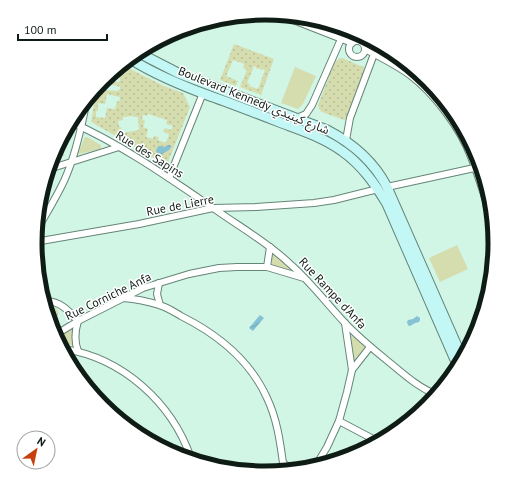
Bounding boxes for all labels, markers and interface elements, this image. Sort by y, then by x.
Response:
scale bar [18,16,107,42]
text: 100 m [24,22,57,37]
street label: Boulevard Kennedy شارع كينيدي [175,63,332,140]
street label: Rue des Sapins [113,127,187,181]
street label: Rue de Lierre [145,191,215,219]
street label: Rue Rampe d'Anfa [296,254,370,332]
street label: Rue Corniche Anfa [63,269,153,323]
north arrow [16,430,56,470]
text: N [35,434,48,449]

